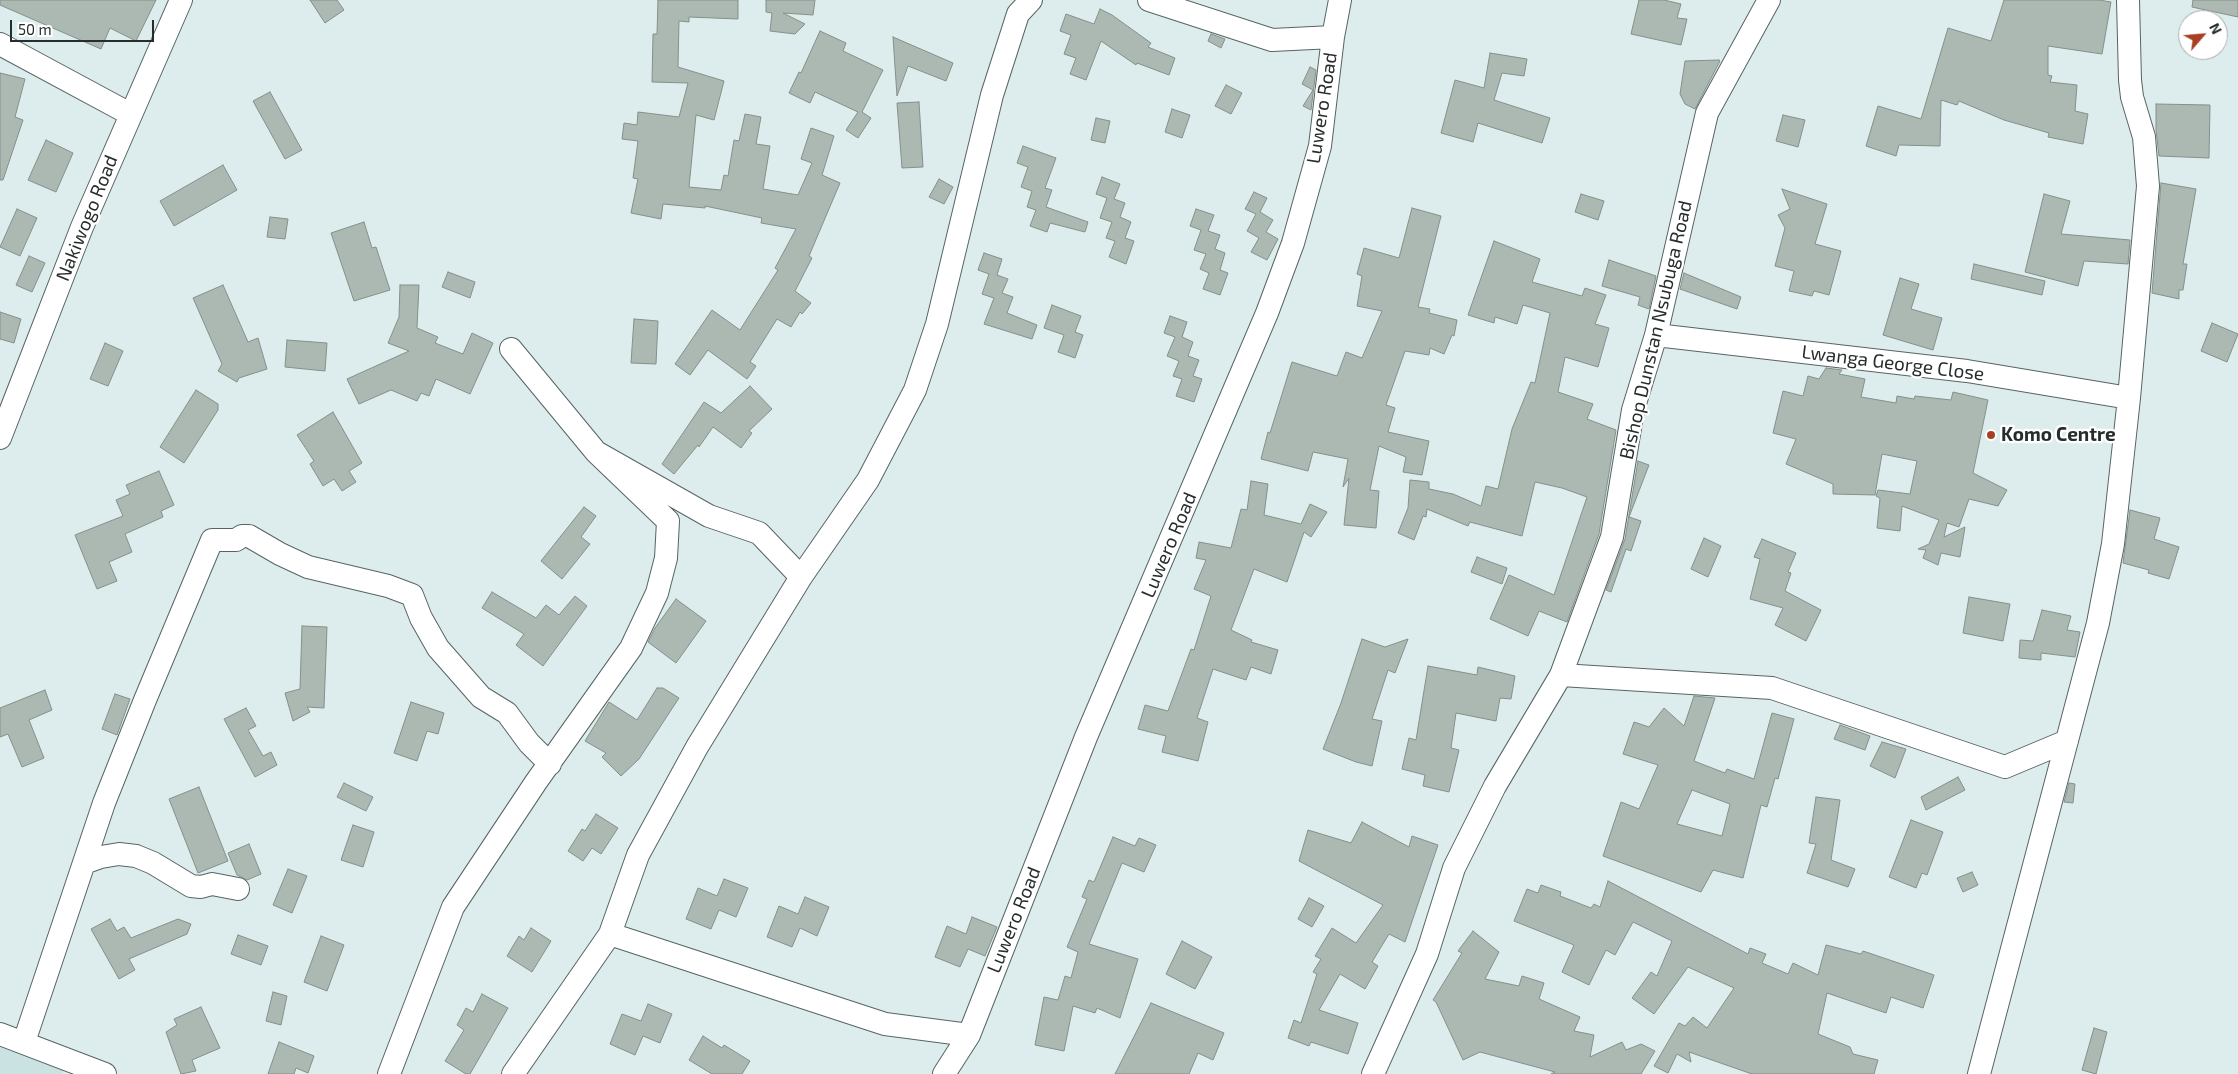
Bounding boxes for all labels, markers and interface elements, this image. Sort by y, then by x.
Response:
scale bar [12,10,156,42]
north arrow [2178,10,2228,60]
text: 50 m [18,20,52,38]
text: N [2206,20,2226,37]
street label: Luwero Road [1302,51,1342,165]
street label: Nakiwogo Road [51,152,123,284]
street label: Bishop Dunstan Nsubuga Road [1615,198,1697,462]
street label: Lwanga George Close [1800,340,1986,386]
place label: Komo Centre [2001,424,2116,446]
marker: Komo Centre [1985,429,1997,441]
street label: Luwero Road [1137,489,1201,601]
street label: Luwero Road [982,864,1046,976]

